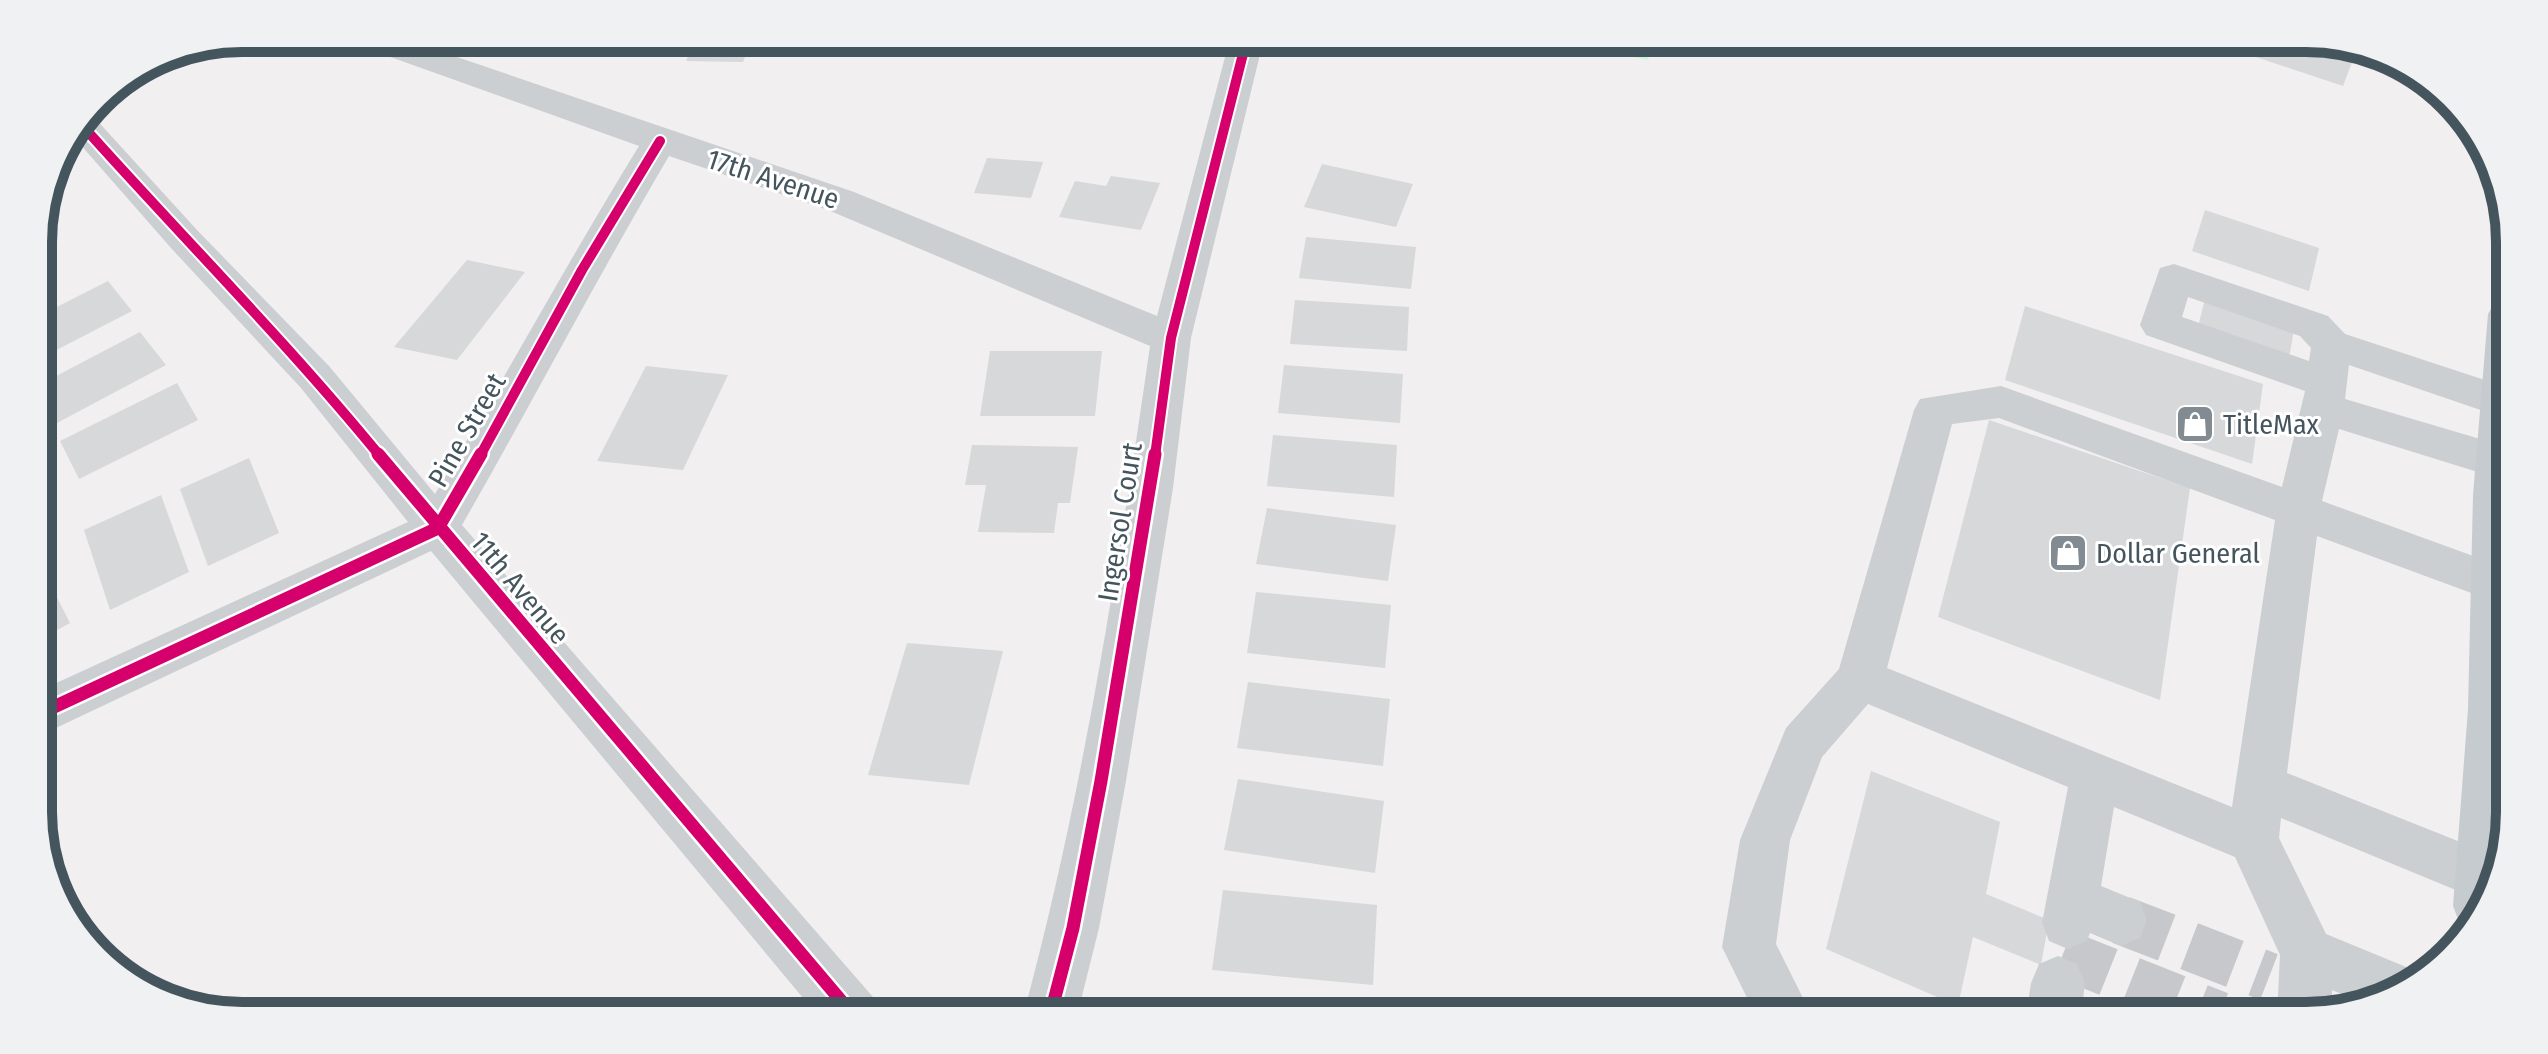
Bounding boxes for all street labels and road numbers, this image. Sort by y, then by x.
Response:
street label: 17th Avenue [703,142,843,216]
street label: Pine Street [421,367,513,493]
street label: Ingersol Court [1091,439,1149,604]
street label: 11th Avenue [464,525,576,651]

